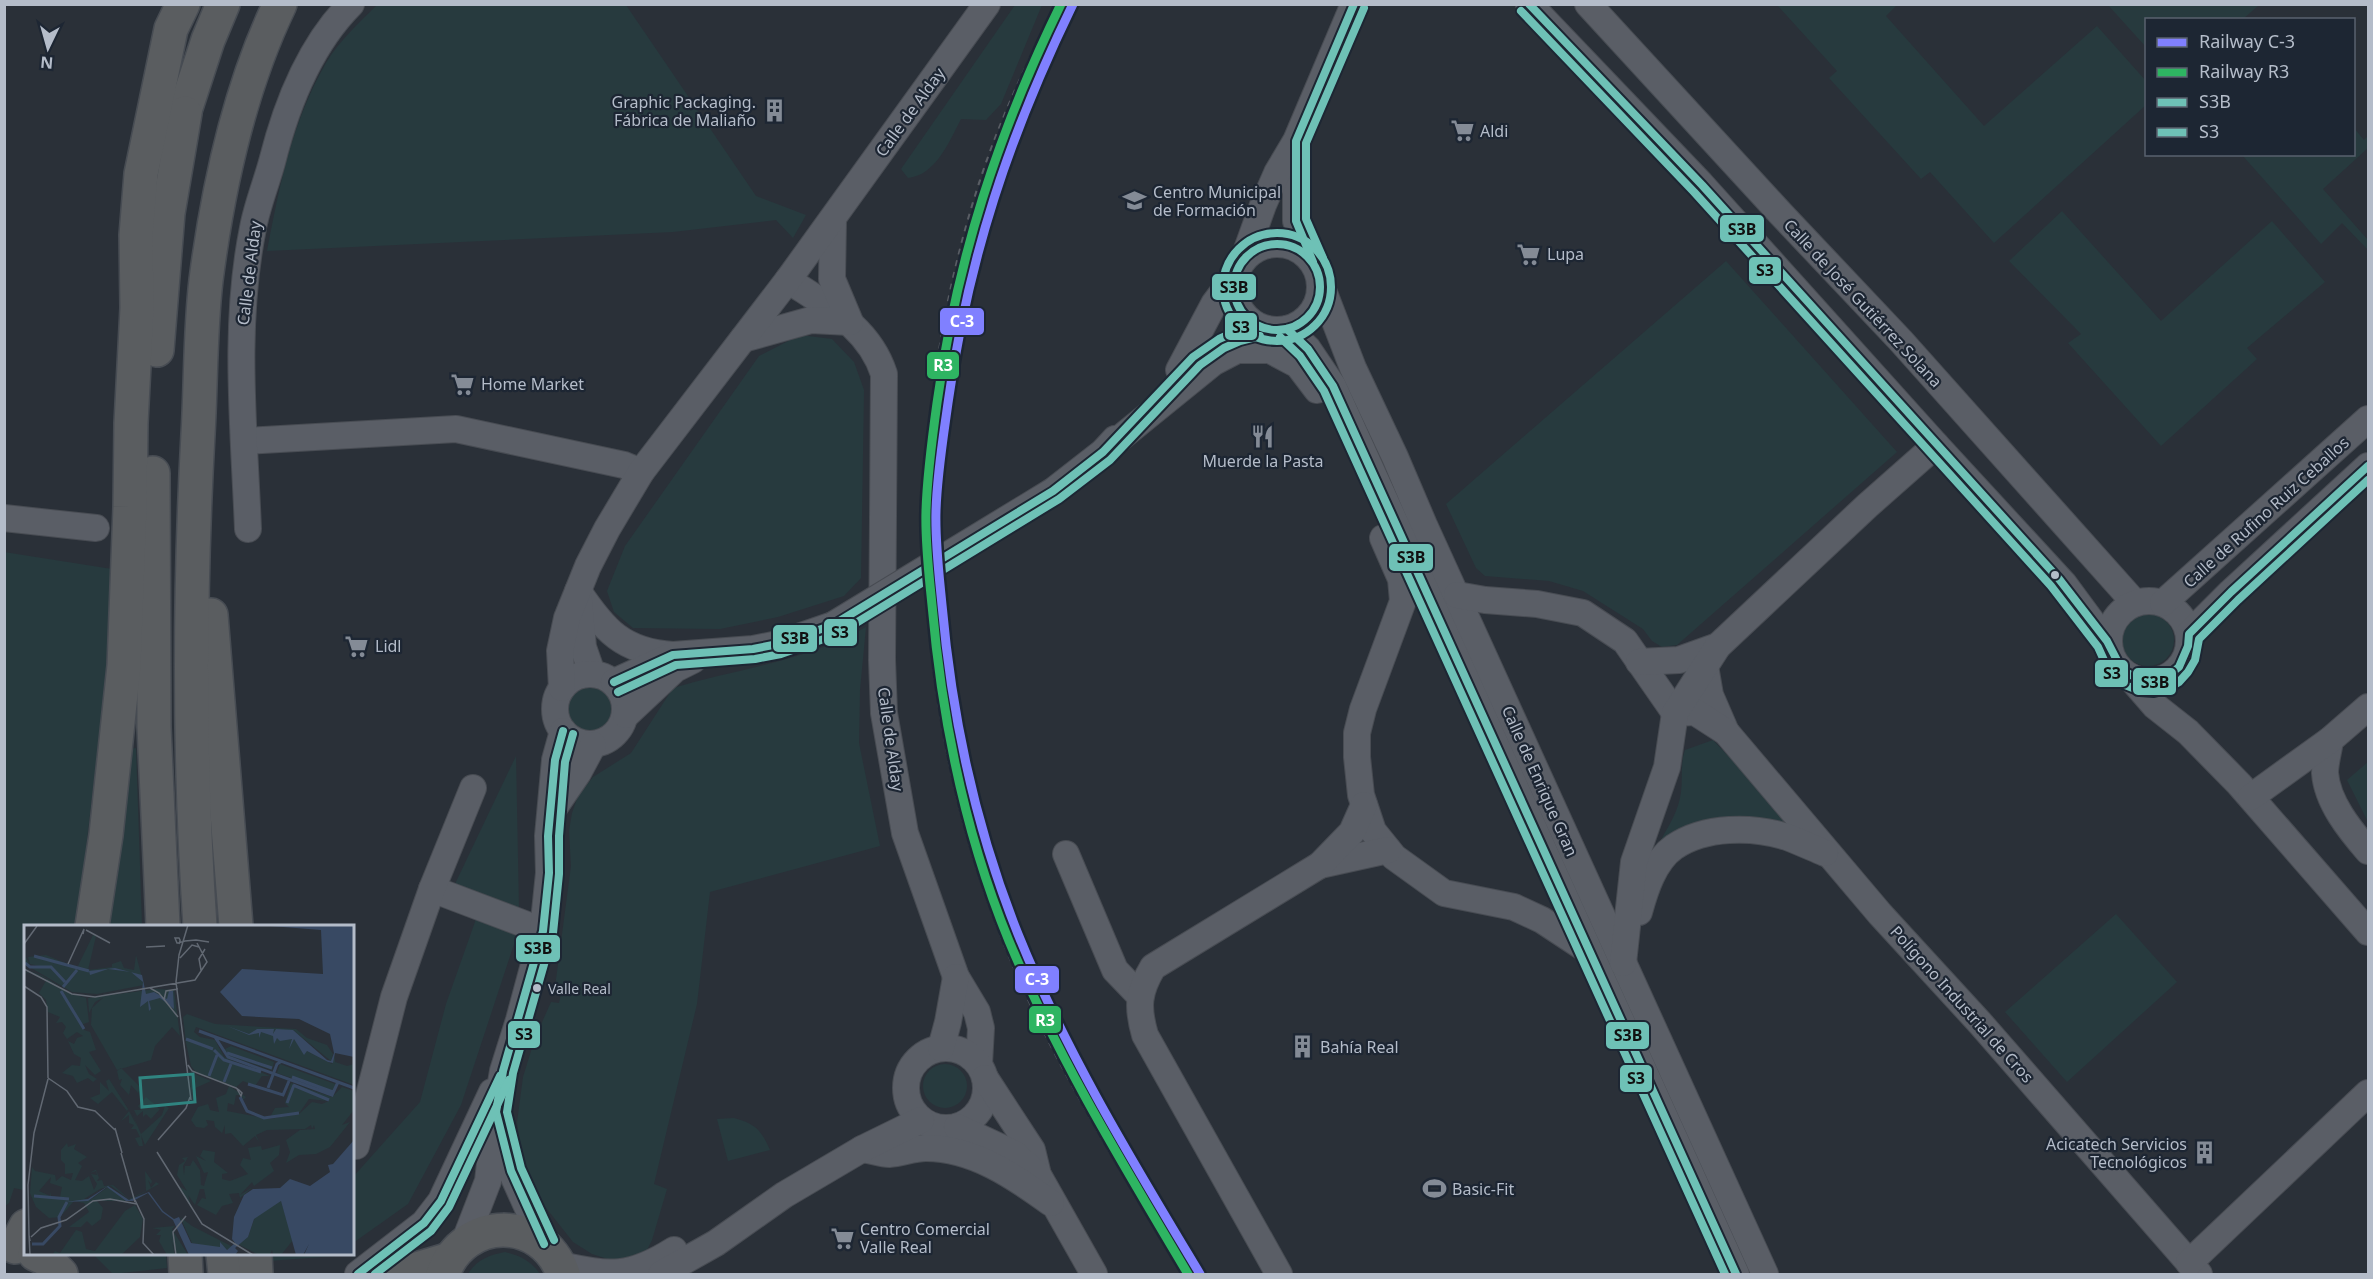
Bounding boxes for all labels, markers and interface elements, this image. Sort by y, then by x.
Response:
north arrow [18,18,78,78]
legend [2145,18,2355,156]
text: Railway C-3 [2199,29,2295,53]
text: N [39,51,54,74]
text: Railway R3 [2199,59,2289,83]
street label: Calle de Alday [870,62,950,161]
text: S3B [2199,89,2231,113]
place label: Graphic Packaging. Fábrica de Maliaño [612,91,756,131]
building icon: Graphic Packaging. Fábrica de Maliaño [761,98,787,124]
supermarket icon: Aldi [1449,118,1475,144]
text: S3 [2199,119,2219,143]
place label: Aldi [1480,120,1508,142]
place label: Centro Municipal de Formación [1153,181,1281,221]
school or university icon: Centro Municipal de Formación [1122,188,1148,214]
line badge: S3B [1719,214,1765,243]
street label: Calle de José Gutiérrez Solana [1779,214,1947,392]
text: S3B [1728,218,1756,240]
street label: Calle de Alday [232,219,266,326]
supermarket icon: Lupa [1516,241,1542,267]
place label: Lupa [1547,243,1584,265]
line badge: S3 [1748,256,1782,285]
text: S3 [1756,259,1774,281]
line badge: S3B [1211,273,1257,301]
text: S3B [1220,276,1248,298]
line badge: C-3 [939,307,985,336]
text: C-3 [950,310,974,332]
line badge: S3 [1224,312,1258,341]
text: S3 [1232,316,1250,338]
line badge: R3 [926,351,960,380]
text: R3 [933,354,953,376]
supermarket icon: Home Market [450,371,476,397]
place label: Home Market [481,373,584,395]
restaurant icon: Muerde la Pasta [1250,423,1276,449]
street label: Calle de Rufino Ruiz Ceballos [2178,432,2354,592]
place label: Muerde la Pasta [1202,450,1324,472]
line badge: S3B [1388,543,1434,572]
text: S3B [1397,546,1425,568]
unlabelled marker [2049,569,2061,581]
line badge: S3 [823,618,858,647]
text: S3 [831,621,849,643]
line badge: S3B [772,624,818,653]
text: S3B [781,627,809,649]
supermarket icon: Lidl [344,633,370,659]
place label: Lidl [375,635,401,657]
line badge: S3 [2094,659,2129,688]
text: S3 [2103,662,2121,684]
line badge: S3B [2132,667,2177,696]
text: S3B [2141,671,2169,693]
street label: Calle de Alday [873,686,909,793]
street label: Calle de Enrique Gran [1497,702,1583,860]
street label: Polígono Industrial de Cros [1886,921,2038,1087]
inset map [24,925,354,1255]
line badge: S3B [515,934,561,963]
text: S3B [524,937,552,959]
line badge: C-3 [1014,965,1060,994]
text: C-3 [1025,968,1049,990]
place label: Valle Real [548,979,611,998]
marker: Valle Real [531,982,543,994]
line badge: R3 [1028,1005,1062,1034]
text: R3 [1035,1009,1055,1031]
line badge: S3 [507,1020,541,1049]
line badge: S3B [1605,1021,1650,1050]
text: S3 [515,1023,533,1045]
text: S3B [1614,1024,1642,1046]
building icon: Bahía Real [1289,1034,1315,1060]
place label: Bahía Real [1320,1036,1399,1058]
line badge: S3 [1619,1064,1653,1093]
text: S3 [1627,1067,1645,1089]
place label: Acicatech Servicios Tecnológicos [2046,1133,2187,1173]
building icon: Acicatech Servicios Tecnológicos [2192,1140,2218,1166]
sports icon: Basic-Fit [1421,1176,1447,1202]
place label: Basic-Fit [1452,1178,1514,1200]
place label: Centro Comercial Valle Real [860,1218,990,1258]
supermarket icon: Centro Comercial Valle Real [829,1225,855,1251]

